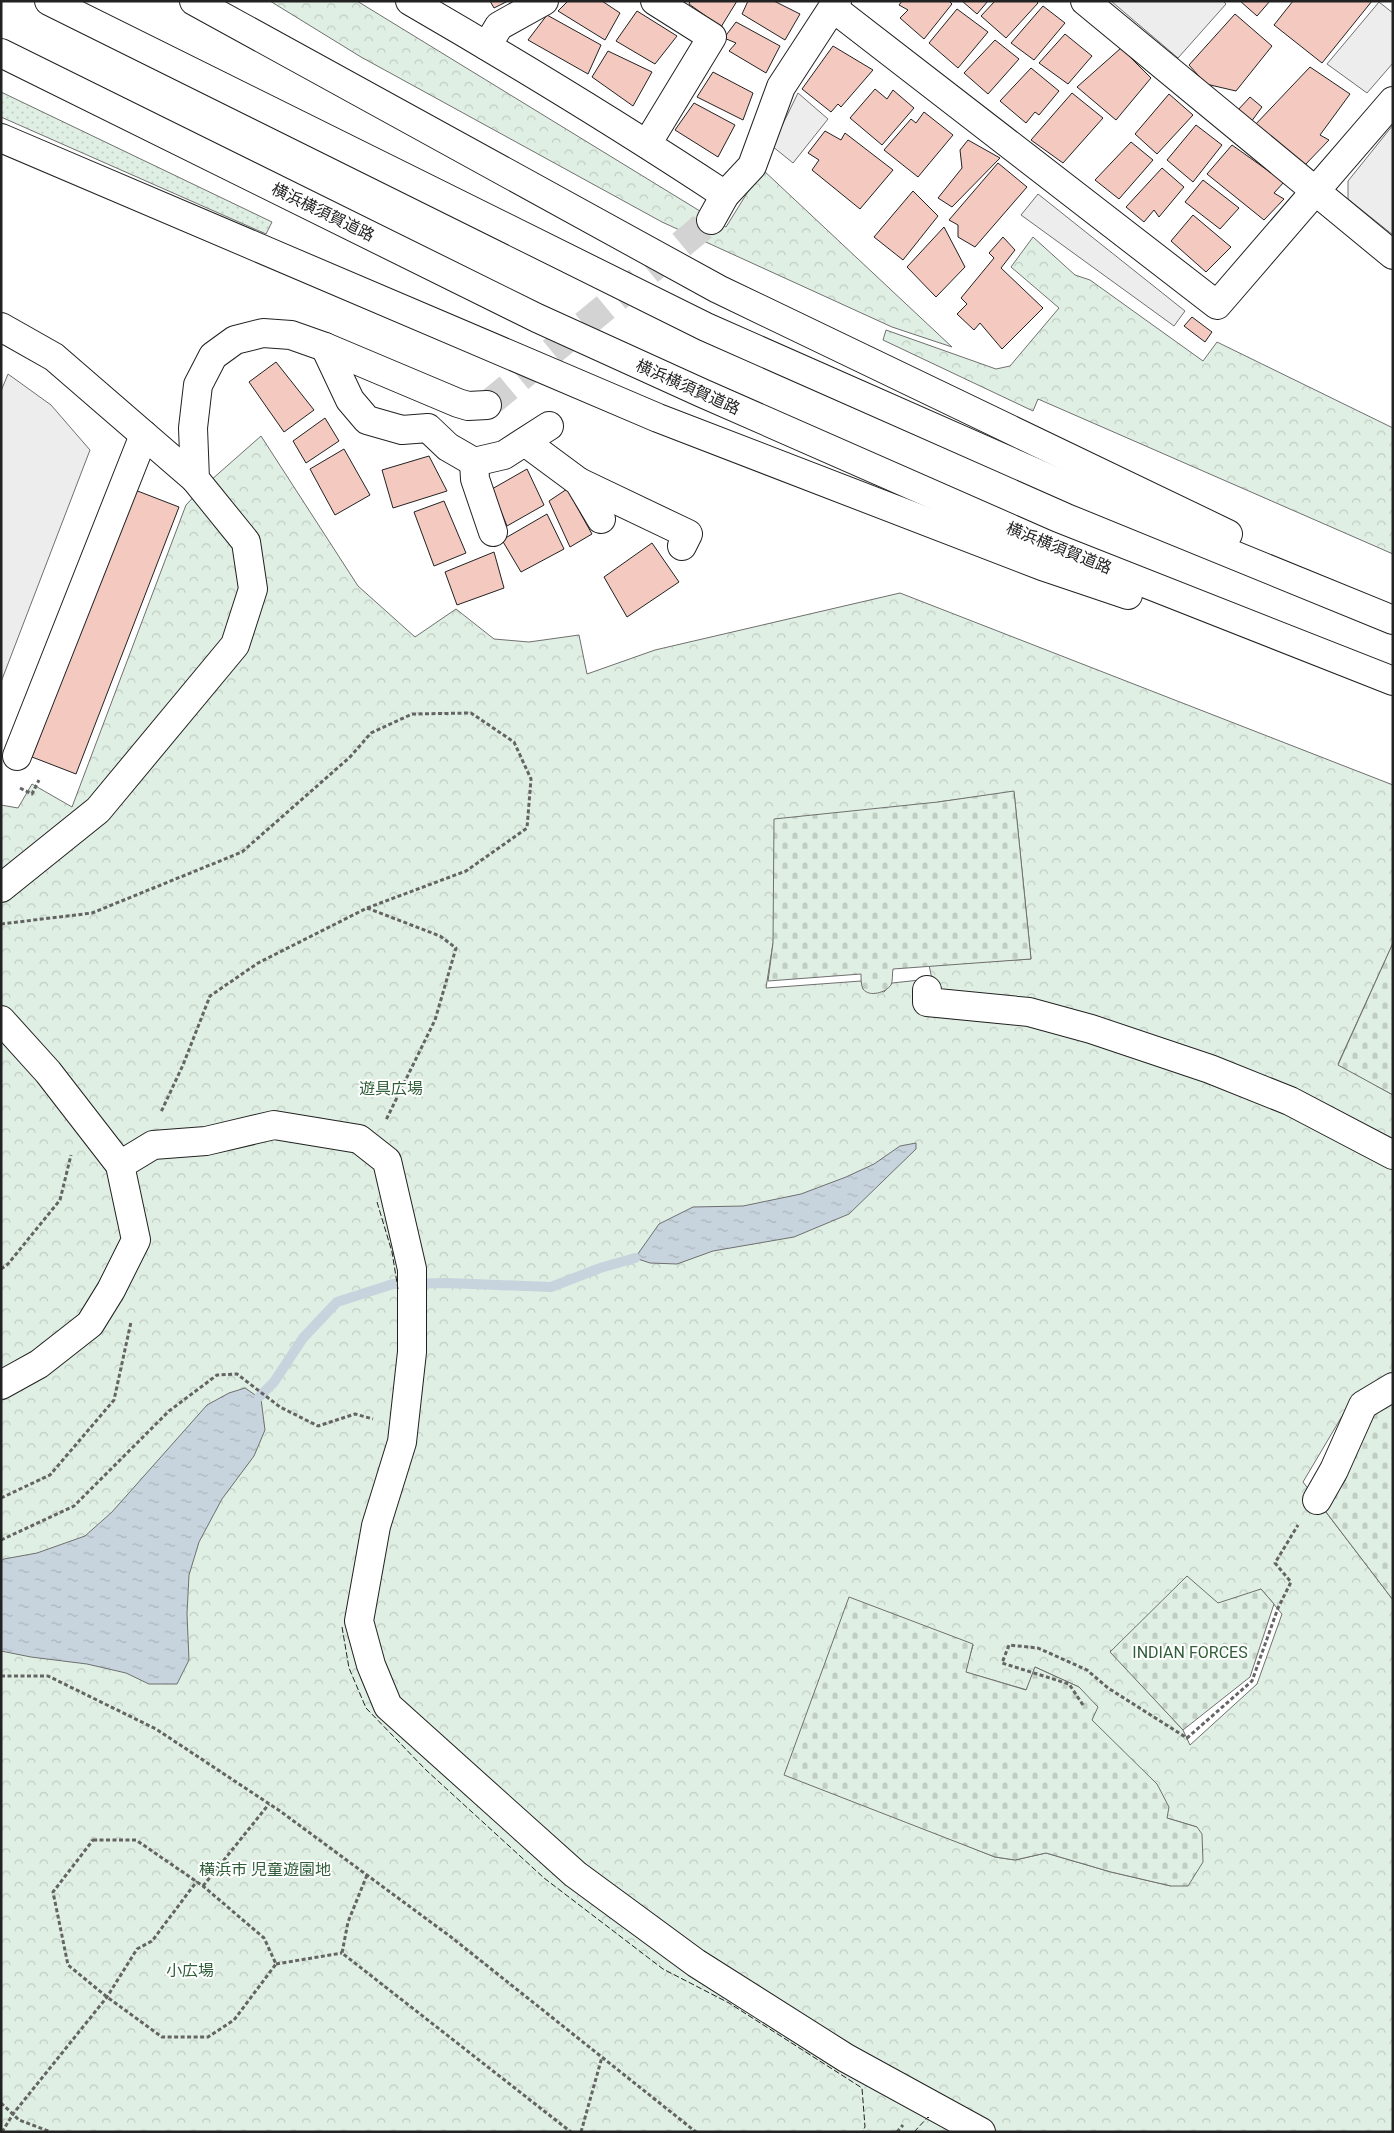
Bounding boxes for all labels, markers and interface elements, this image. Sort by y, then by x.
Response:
street label: 横浜横須賀道路 [268,179,378,245]
street label: 横浜横須賀道路 [633,356,743,418]
street label: 横浜横須賀道路 [1004,518,1114,578]
park label: 遊具広場 [359,1079,423,1098]
park label: INDIAN FORCES [1132,1643,1248,1662]
park label: 横浜市 児童遊園地 [199,1860,331,1879]
park label: 小広場 [166,1961,214,1980]

